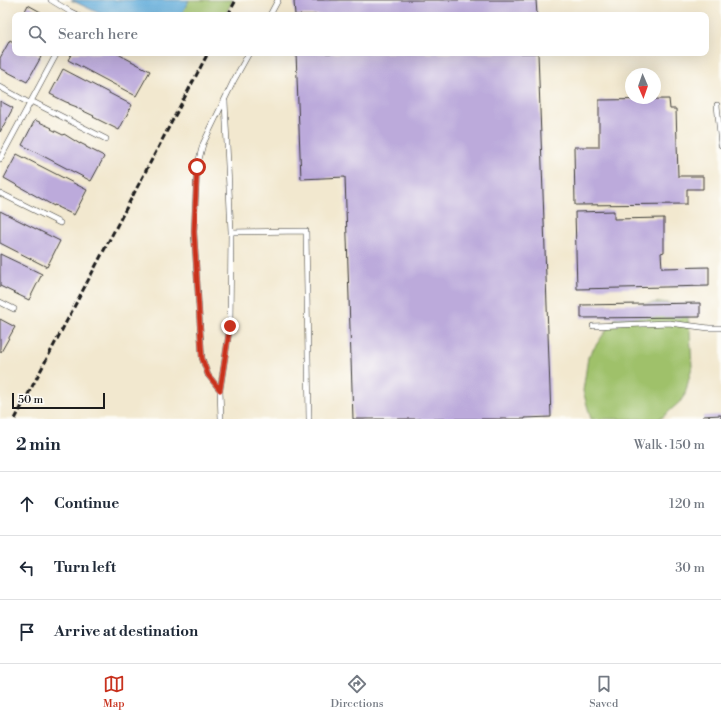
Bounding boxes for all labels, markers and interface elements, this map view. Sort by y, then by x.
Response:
search box [12,12,709,56]
icon: search [26,23,48,45]
text: Search here [58,25,138,44]
north arrow [625,68,661,104]
route start [188,158,206,176]
route end [221,317,239,335]
scale bar [12,391,105,410]
text: 50 m [18,393,43,407]
text: 2 min [16,434,61,456]
text: Walk · 150 m [634,437,705,453]
icon: ahead [16,493,38,515]
text: Continue [54,494,119,513]
text: 120 m [669,496,705,512]
icon: left [16,557,38,579]
text: Turn left [54,558,116,577]
text: 30 m [675,560,705,576]
icon: arrive [16,621,38,643]
text: Arrive at destination [54,622,198,641]
tab: Map [103,673,125,711]
tab: Directions [331,673,384,711]
tab: Saved [589,673,618,711]

